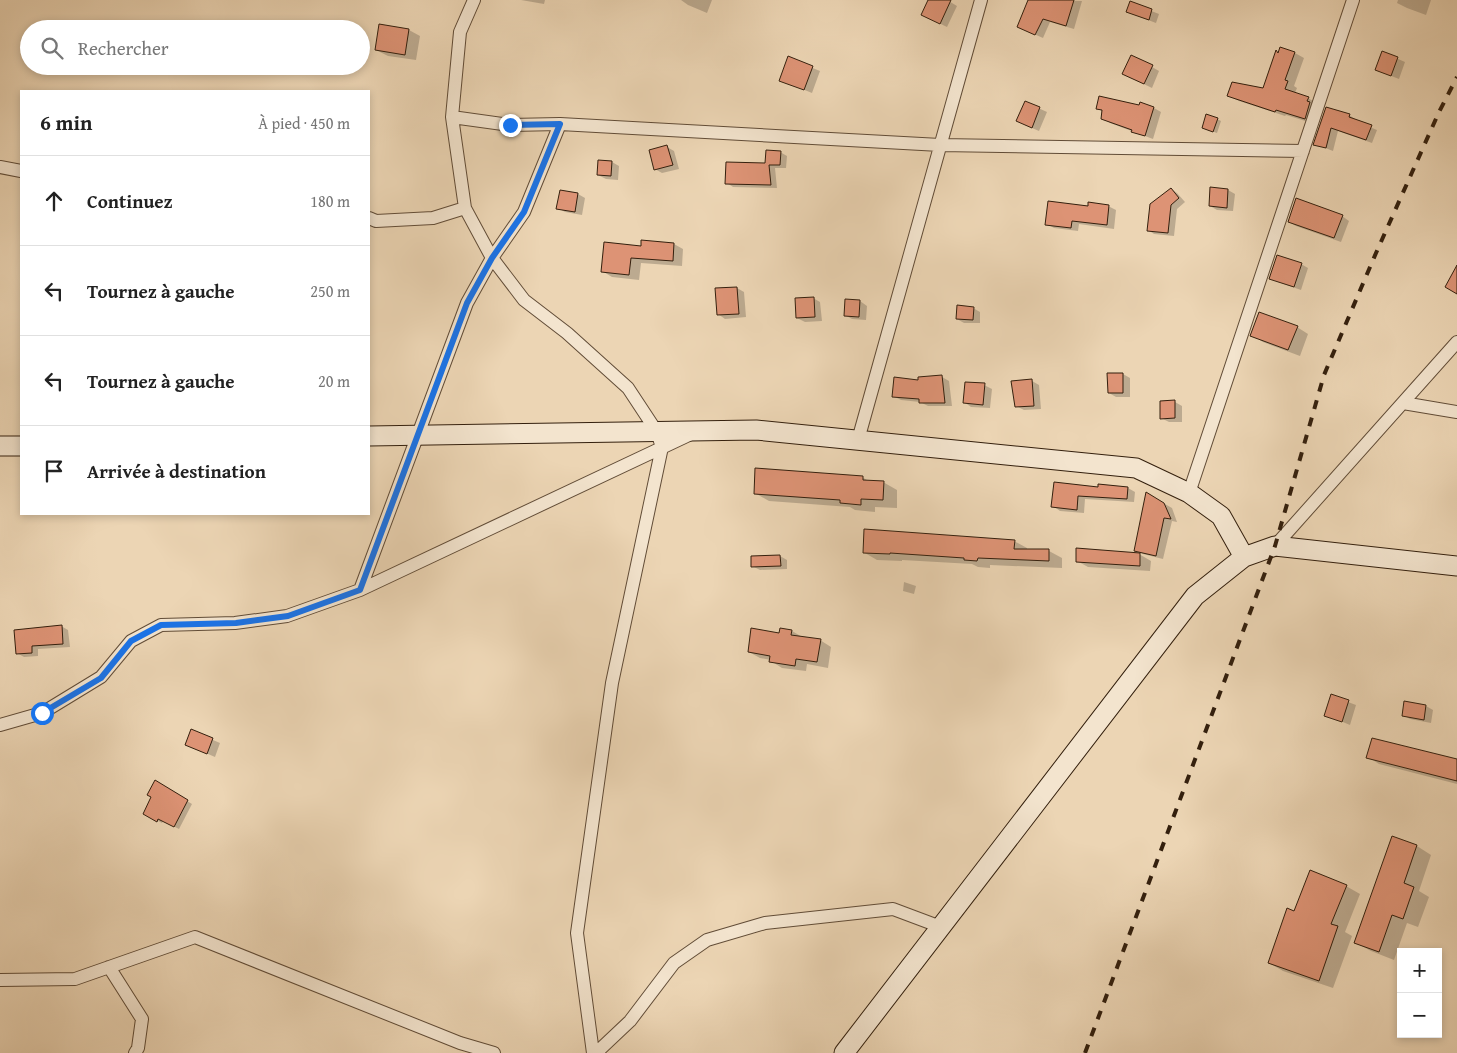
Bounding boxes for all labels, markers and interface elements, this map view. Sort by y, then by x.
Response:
search box [20,20,370,75]
icon: search [38,34,66,62]
text: Rechercher [78,34,169,62]
text: 6 min [40,107,92,138]
text: À pied · 450 m [258,111,350,135]
route end [499,114,522,137]
icon: ahead [40,187,68,215]
text: Continuez [87,187,173,215]
text: 180 m [310,189,350,213]
icon: left [40,277,68,305]
text: Tournez à gauche [87,277,235,305]
text: 250 m [310,279,350,303]
icon: left [40,367,68,395]
text: Tournez à gauche [87,367,235,395]
text: 20 m [318,369,350,393]
icon: arrive [40,457,68,485]
text: Arrivée à destination [87,457,266,485]
route start [31,702,54,725]
map controls [1397,948,1442,1038]
button: + [1397,948,1442,993]
button: − [1397,993,1442,1038]

